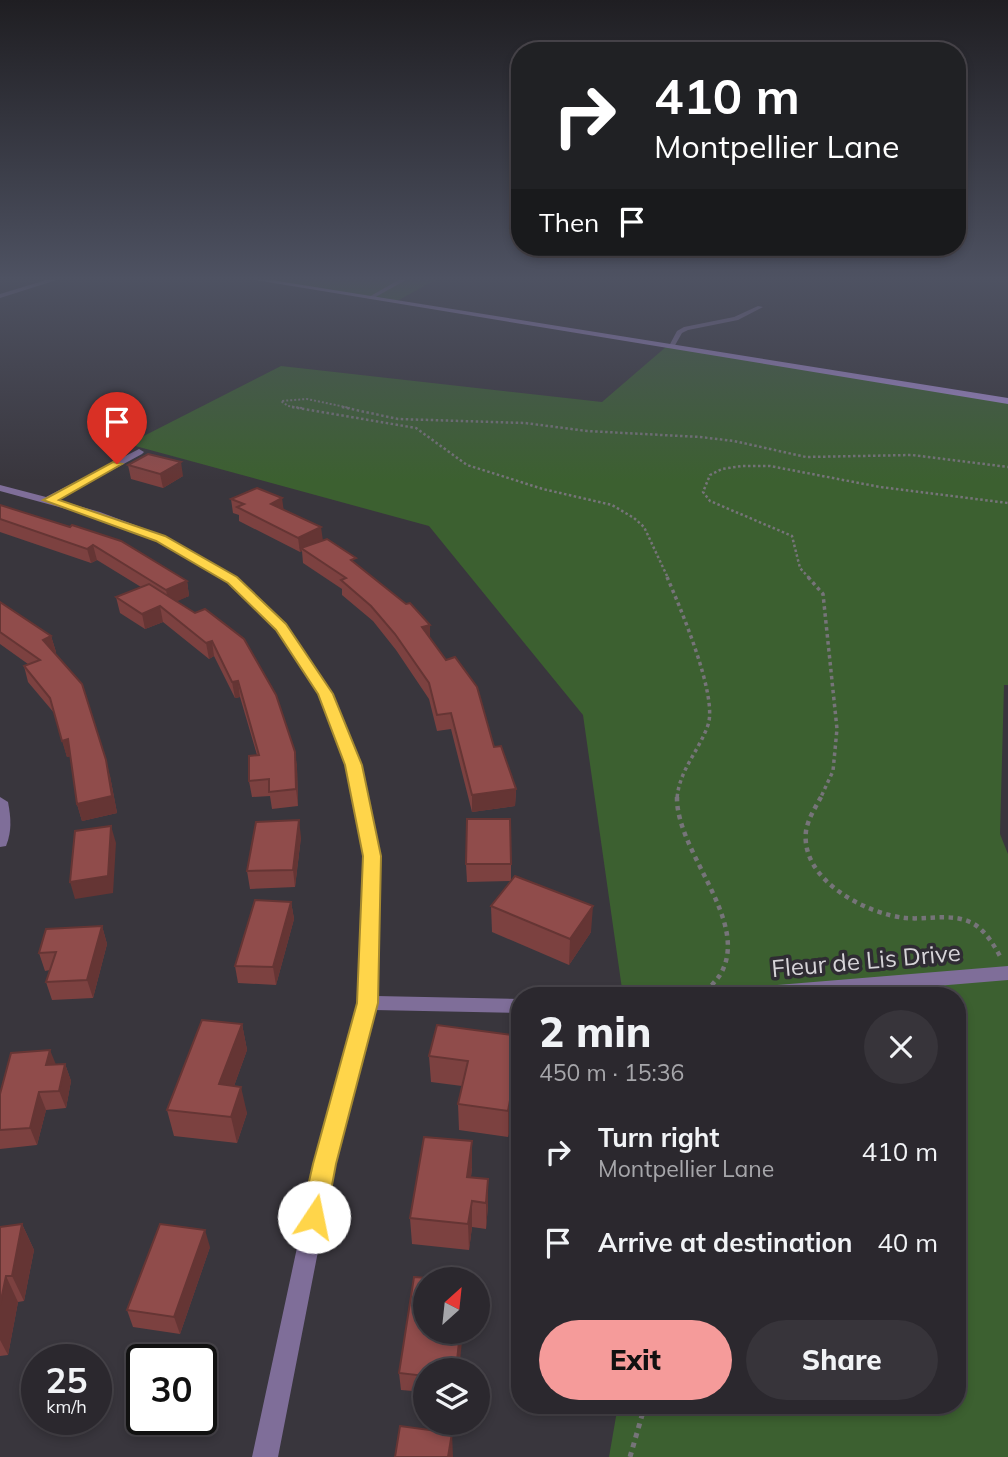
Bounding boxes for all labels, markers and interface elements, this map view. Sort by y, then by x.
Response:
text: 410 m [654,65,800,126]
icon: right [539,70,630,161]
text: Montpellier Lane [654,126,899,166]
icon: arrive [613,203,651,241]
text: Then [539,206,599,239]
pin [87,392,147,464]
icon: arrive [98,403,136,441]
street label: Fleur de Lis Drive [770,937,962,983]
text: 2 min [539,1005,652,1058]
button: close [864,1010,938,1084]
text: 450 m · 15:36 [539,1058,684,1087]
text: Turn right [598,1121,719,1154]
icon: right [539,1133,577,1171]
text: 410 m [862,1135,938,1168]
text: Montpellier Lane [598,1154,774,1183]
position arrow [277,1180,351,1254]
icon: arrive [539,1224,577,1262]
text: Arrive at destination [598,1226,853,1259]
text: 40 m [877,1226,938,1259]
north arrow [413,1267,490,1344]
map controls [413,1267,490,1435]
button: Exit [539,1320,732,1400]
button: Share [746,1320,938,1400]
speed limit sign: 30 [126,1344,217,1435]
text: 25 [45,1358,88,1402]
button: layers [413,1358,490,1435]
text: km/h [46,1395,87,1418]

